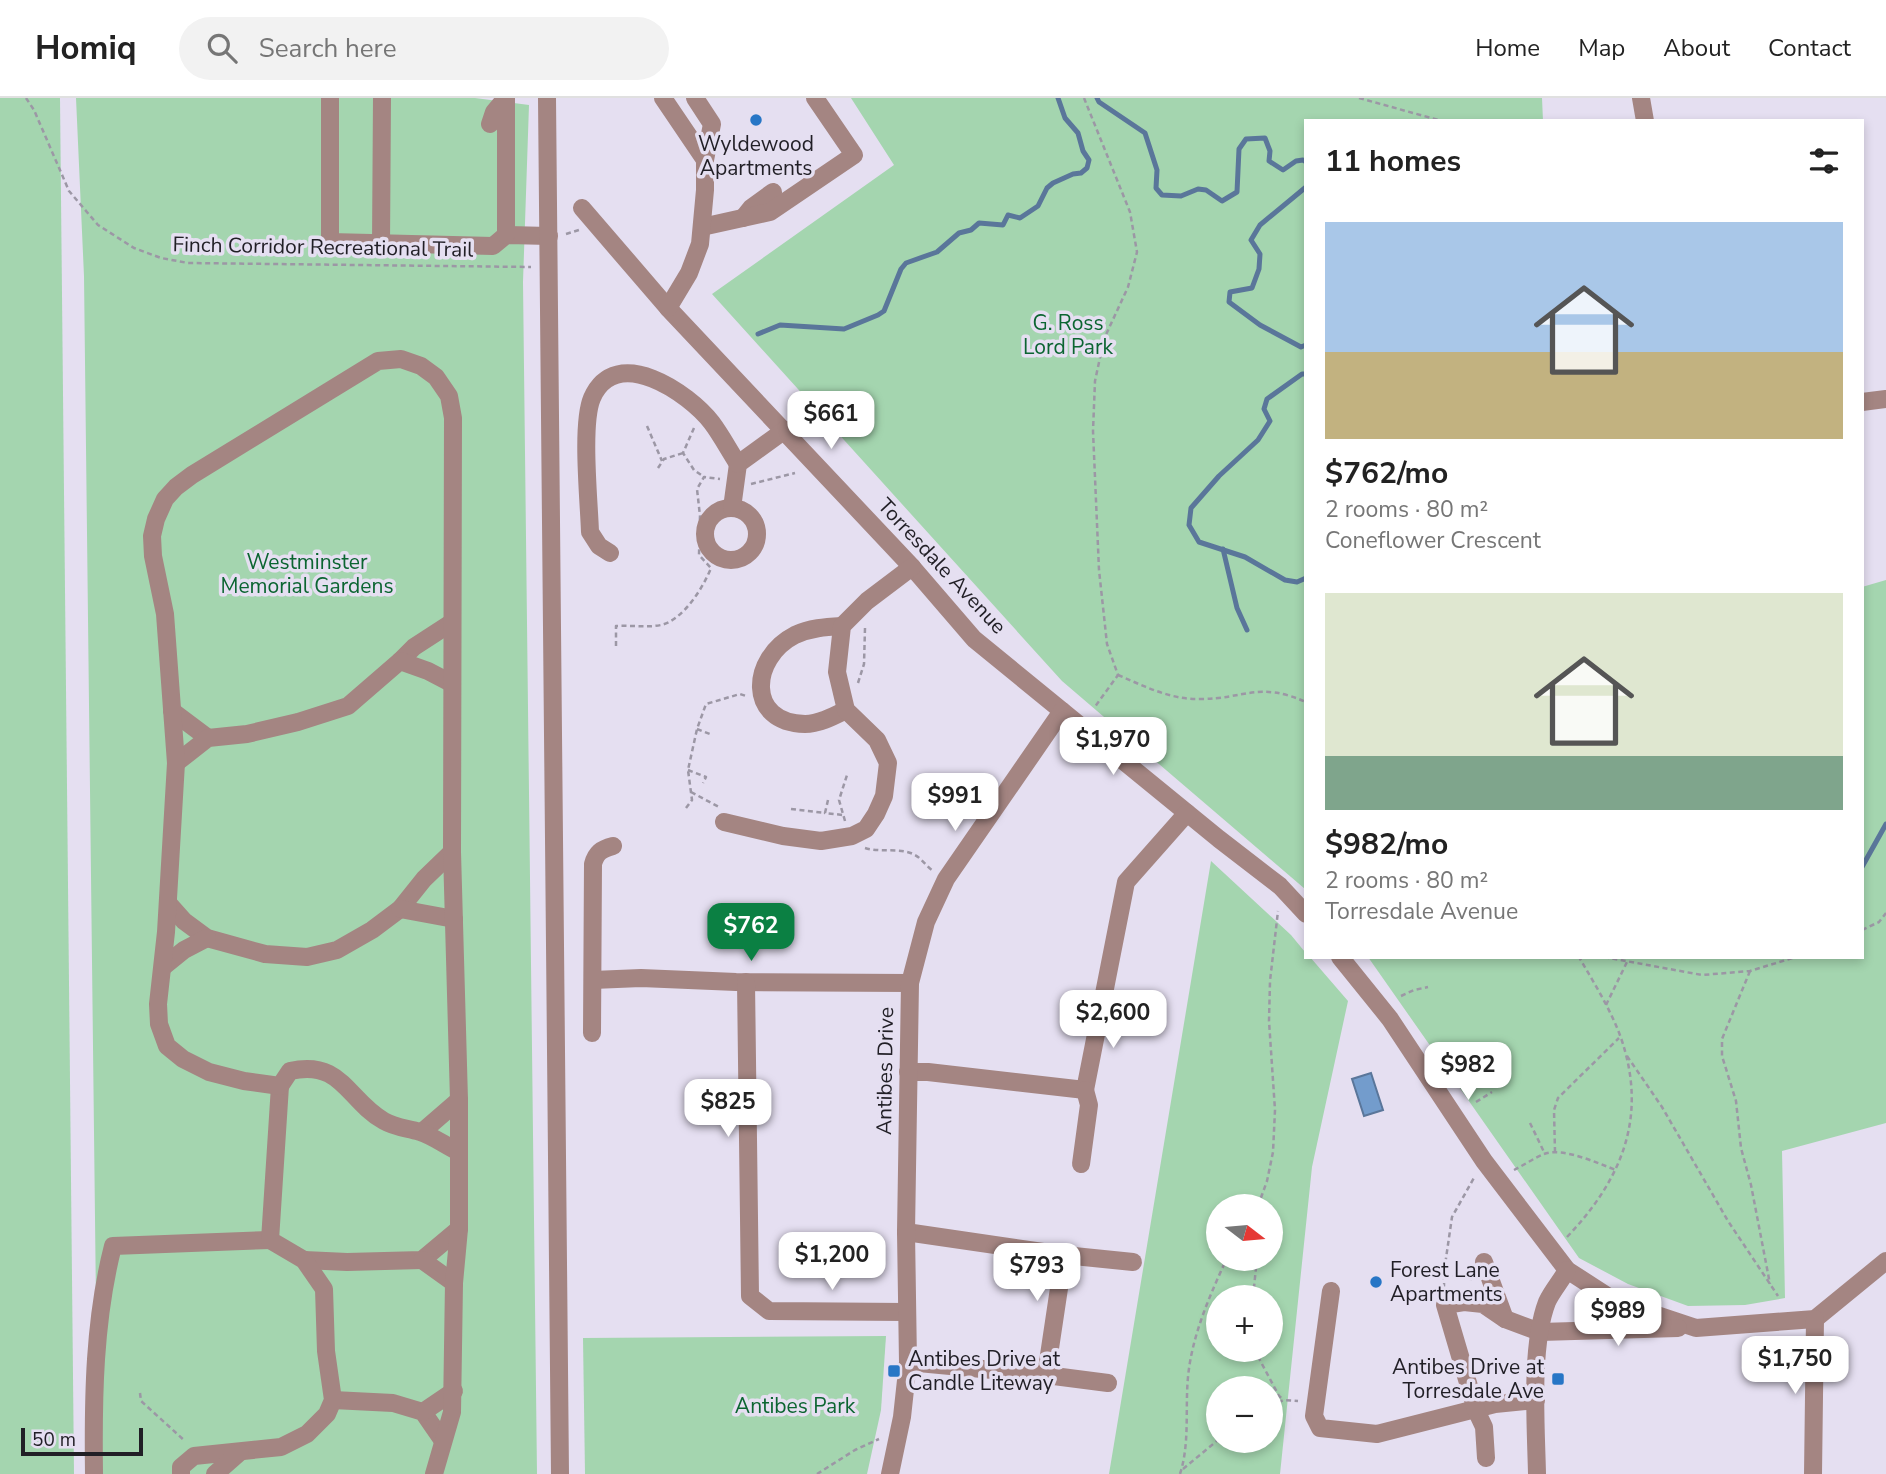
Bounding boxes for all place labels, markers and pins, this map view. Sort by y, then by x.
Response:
marker: Wyldewood Apartments [748,112,764,128]
place label: Wyldewood Apartments [698,130,814,182]
pin: $661 [790,392,872,451]
pin: $1,970 [1056,718,1170,777]
pin: $991 [914,774,996,833]
pin: $762 [710,904,792,963]
pin: $2,600 [1056,990,1170,1050]
pin: $982 [1427,1042,1509,1102]
pin: $825 [687,1080,769,1139]
pin: $1,200 [775,1232,889,1292]
pin: $793 [996,1244,1078,1303]
place label: Forest Lane Apartments [1390,1256,1503,1308]
marker: Forest Lane Apartments [1368,1274,1384,1290]
pin: $989 [1577,1288,1659,1348]
pin: $1,750 [1738,1336,1852,1396]
place label: Antibes Drive at Candle Liteway [908,1345,1061,1397]
place label: Antibes Drive at Torresdale Ave [1392,1353,1545,1405]
marker: Antibes Drive at Candle Liteway [886,1363,902,1379]
marker: Antibes Drive at Torresdale Ave [1550,1371,1566,1387]

